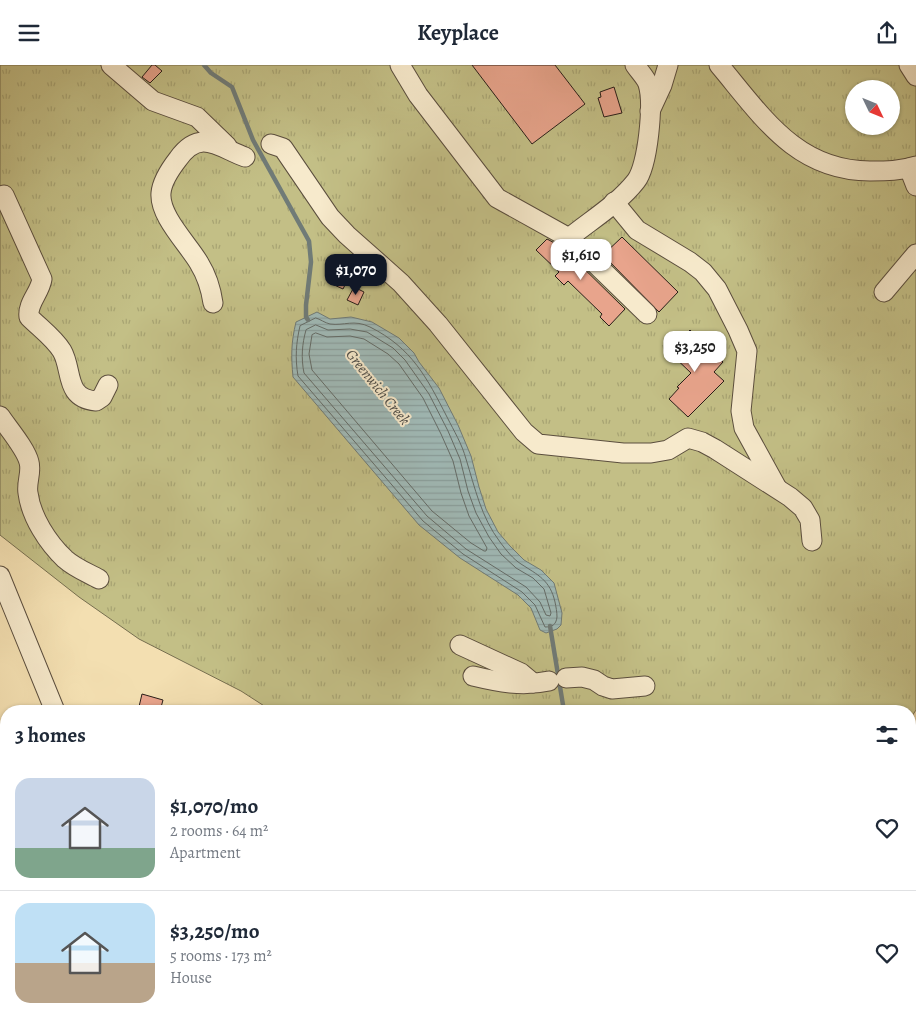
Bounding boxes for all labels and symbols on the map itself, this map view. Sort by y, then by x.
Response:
north arrow [845,80,900,135]
pin: $1,610 [540,239,622,281]
pin: $1,070 [315,253,397,296]
pin: $3,250 [654,331,736,373]
water label: Greenwich Creek [341,345,415,429]

